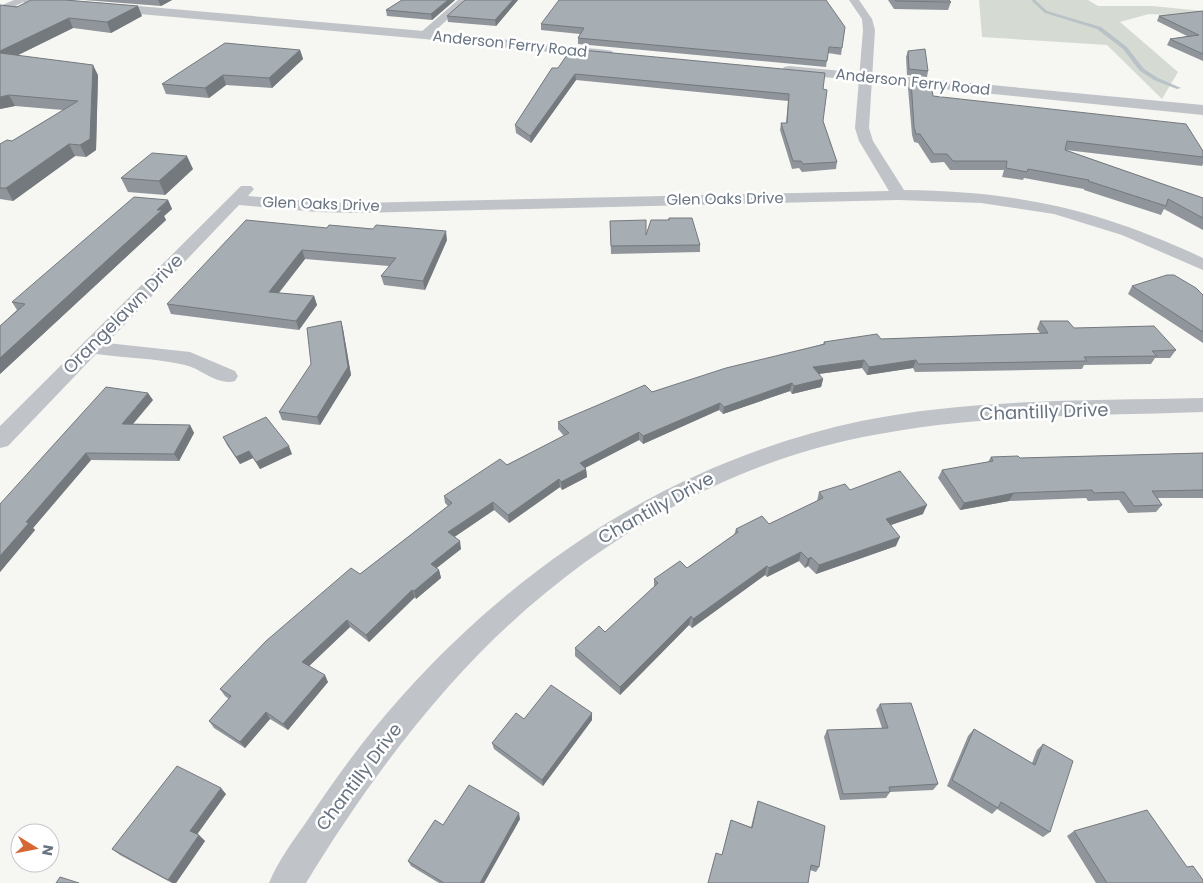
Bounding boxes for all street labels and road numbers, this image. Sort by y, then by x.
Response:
street label: Anderson Ferry Road [432,25,588,62]
street label: Anderson Ferry Road [835,63,991,100]
street label: Glen Oaks Drive [666,187,784,210]
street label: Glen Oaks Drive [262,191,380,216]
street label: Orangelawn Drive [57,248,188,379]
street label: Chantilly Drive [979,397,1109,426]
street label: Chantilly Drive [593,465,718,550]
street label: Chantilly Drive [310,718,407,836]

